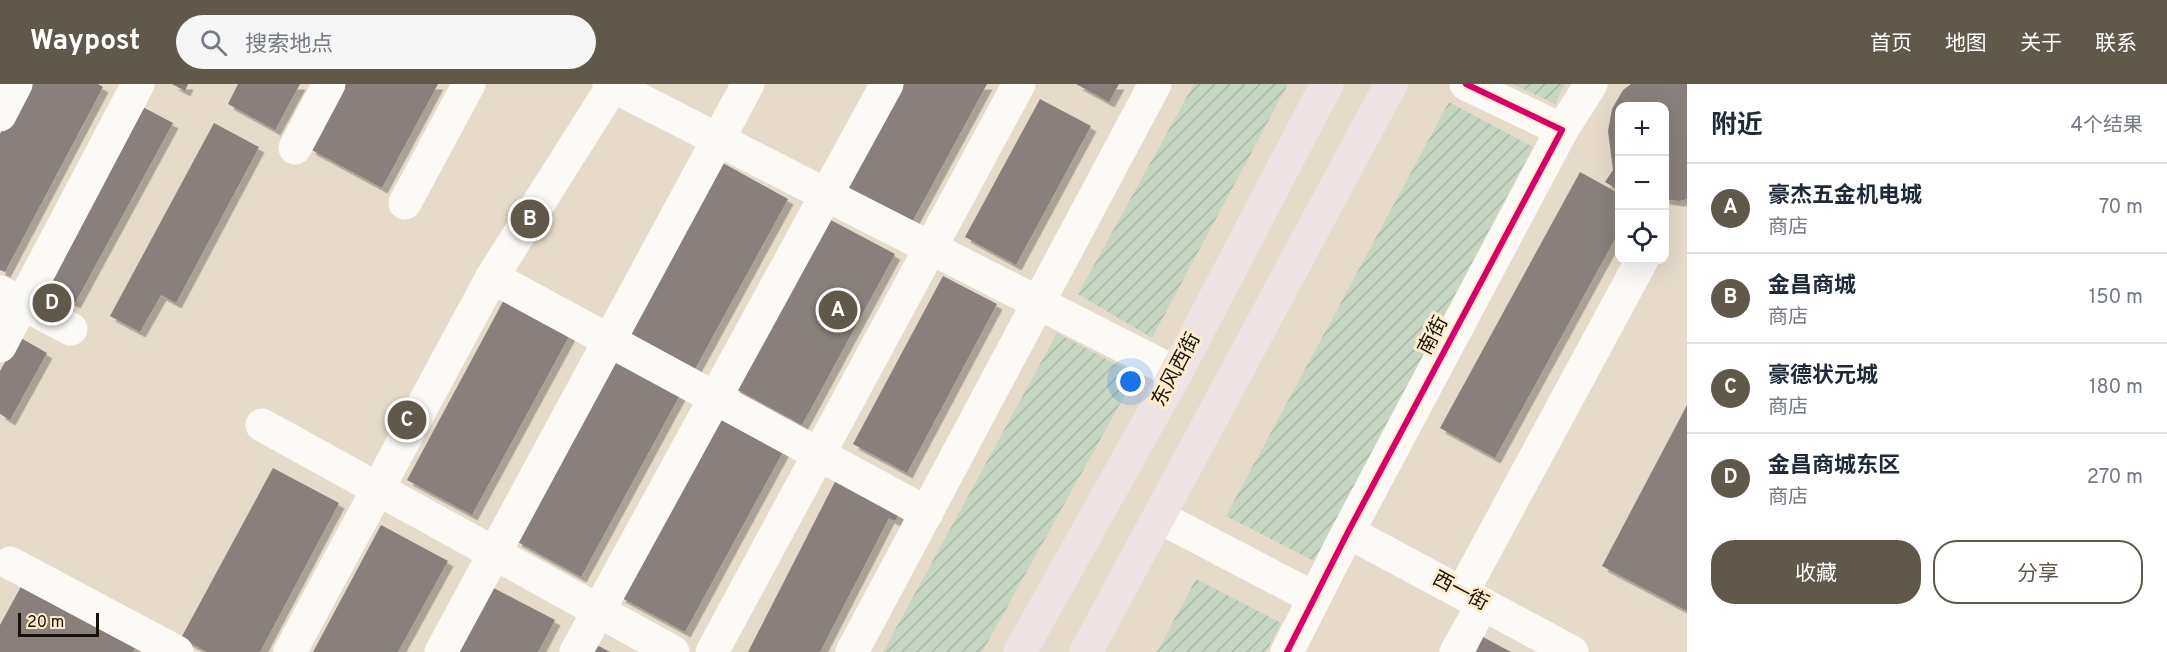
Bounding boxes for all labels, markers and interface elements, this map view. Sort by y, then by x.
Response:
search box [176,15,596,69]
text: Waypost [30,24,140,60]
icon: search [197,26,230,59]
text: 首页 [1870,31,1912,58]
text: 地图 [1945,31,1987,58]
text: 关于 [2020,31,2062,58]
text: 联系 [2095,31,2137,58]
text: 搜索地点 [245,32,333,59]
map controls [1615,102,1669,264]
button: + [1615,102,1669,156]
text: 附近 [1711,110,1763,143]
text: 4个结果 [2071,113,2143,139]
button: − [1615,156,1669,210]
text: 豪杰五金机电城 [1768,183,1922,210]
text: A [1723,195,1738,221]
text: 70 m [2099,195,2143,221]
pin: B [510,196,550,242]
button: locate [1615,210,1669,264]
text: 商店 [1768,215,1808,241]
text: 金昌商城 [1768,273,1856,300]
pin: D [32,280,72,326]
text: B [1724,285,1737,311]
text: 150 m [2089,285,2143,311]
pin: A [818,288,858,332]
text: 商店 [1768,305,1808,331]
street label: 南街 [1413,312,1455,360]
street label: 东风西街 [1147,329,1207,411]
text: 豪德状元城 [1768,363,1878,390]
your location [1116,367,1145,396]
text: C [1724,375,1737,401]
text: 180 m [2089,375,2143,401]
text: 商店 [1768,395,1808,421]
pin: C [388,398,426,442]
text: 金昌商城东区 [1768,453,1900,480]
text: D [1723,465,1738,491]
text: 270 m [2087,465,2143,491]
text: 商店 [1768,485,1808,511]
button: 收藏 [1711,540,1921,604]
button: 分享 [1933,540,2143,604]
street label: 西一街 [1427,566,1493,618]
scale bar [18,610,99,638]
text: 20 m [27,613,64,633]

